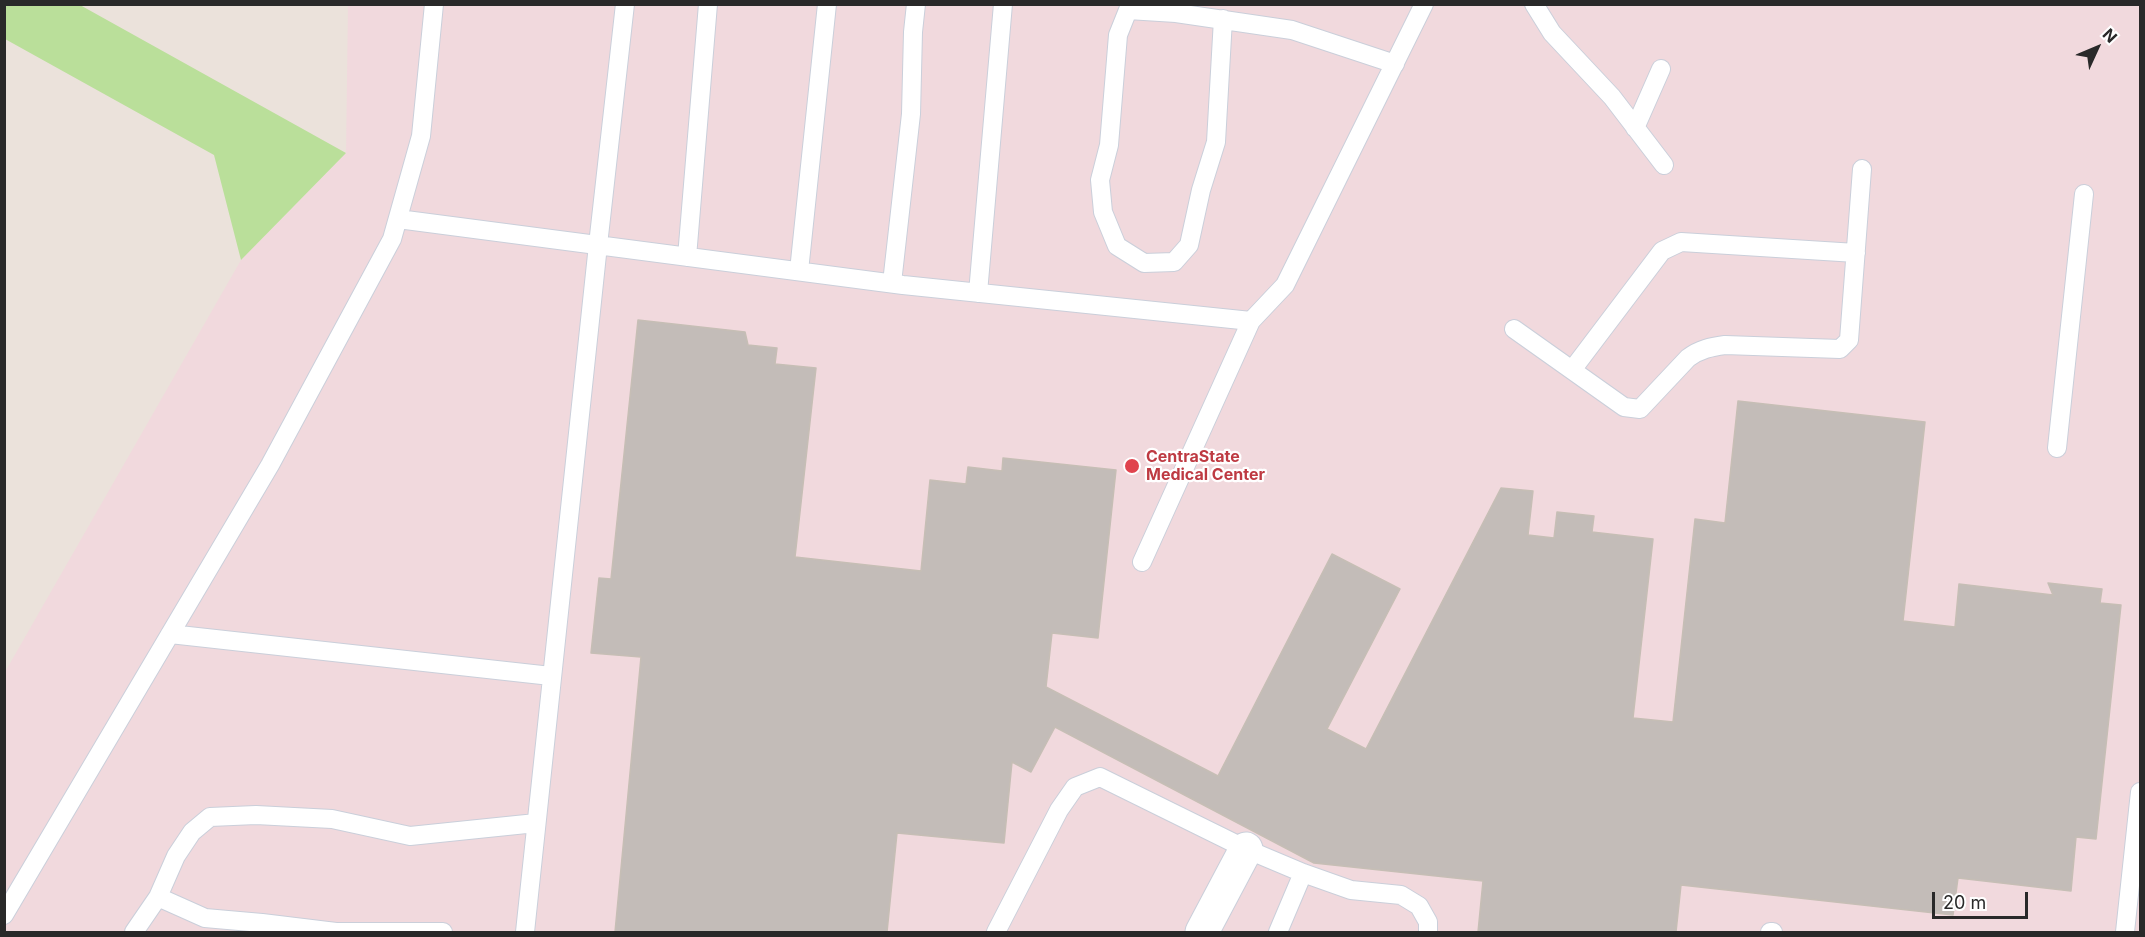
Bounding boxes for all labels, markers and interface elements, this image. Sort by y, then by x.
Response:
north arrow [2067,18,2127,78]
text: N [2099,24,2121,47]
place label: CentraState Medical Center [1146,447,1265,485]
marker: CentraState Medical Center [1123,457,1141,475]
scale bar [1935,880,2031,918]
text: 20 m [1943,892,1986,913]

